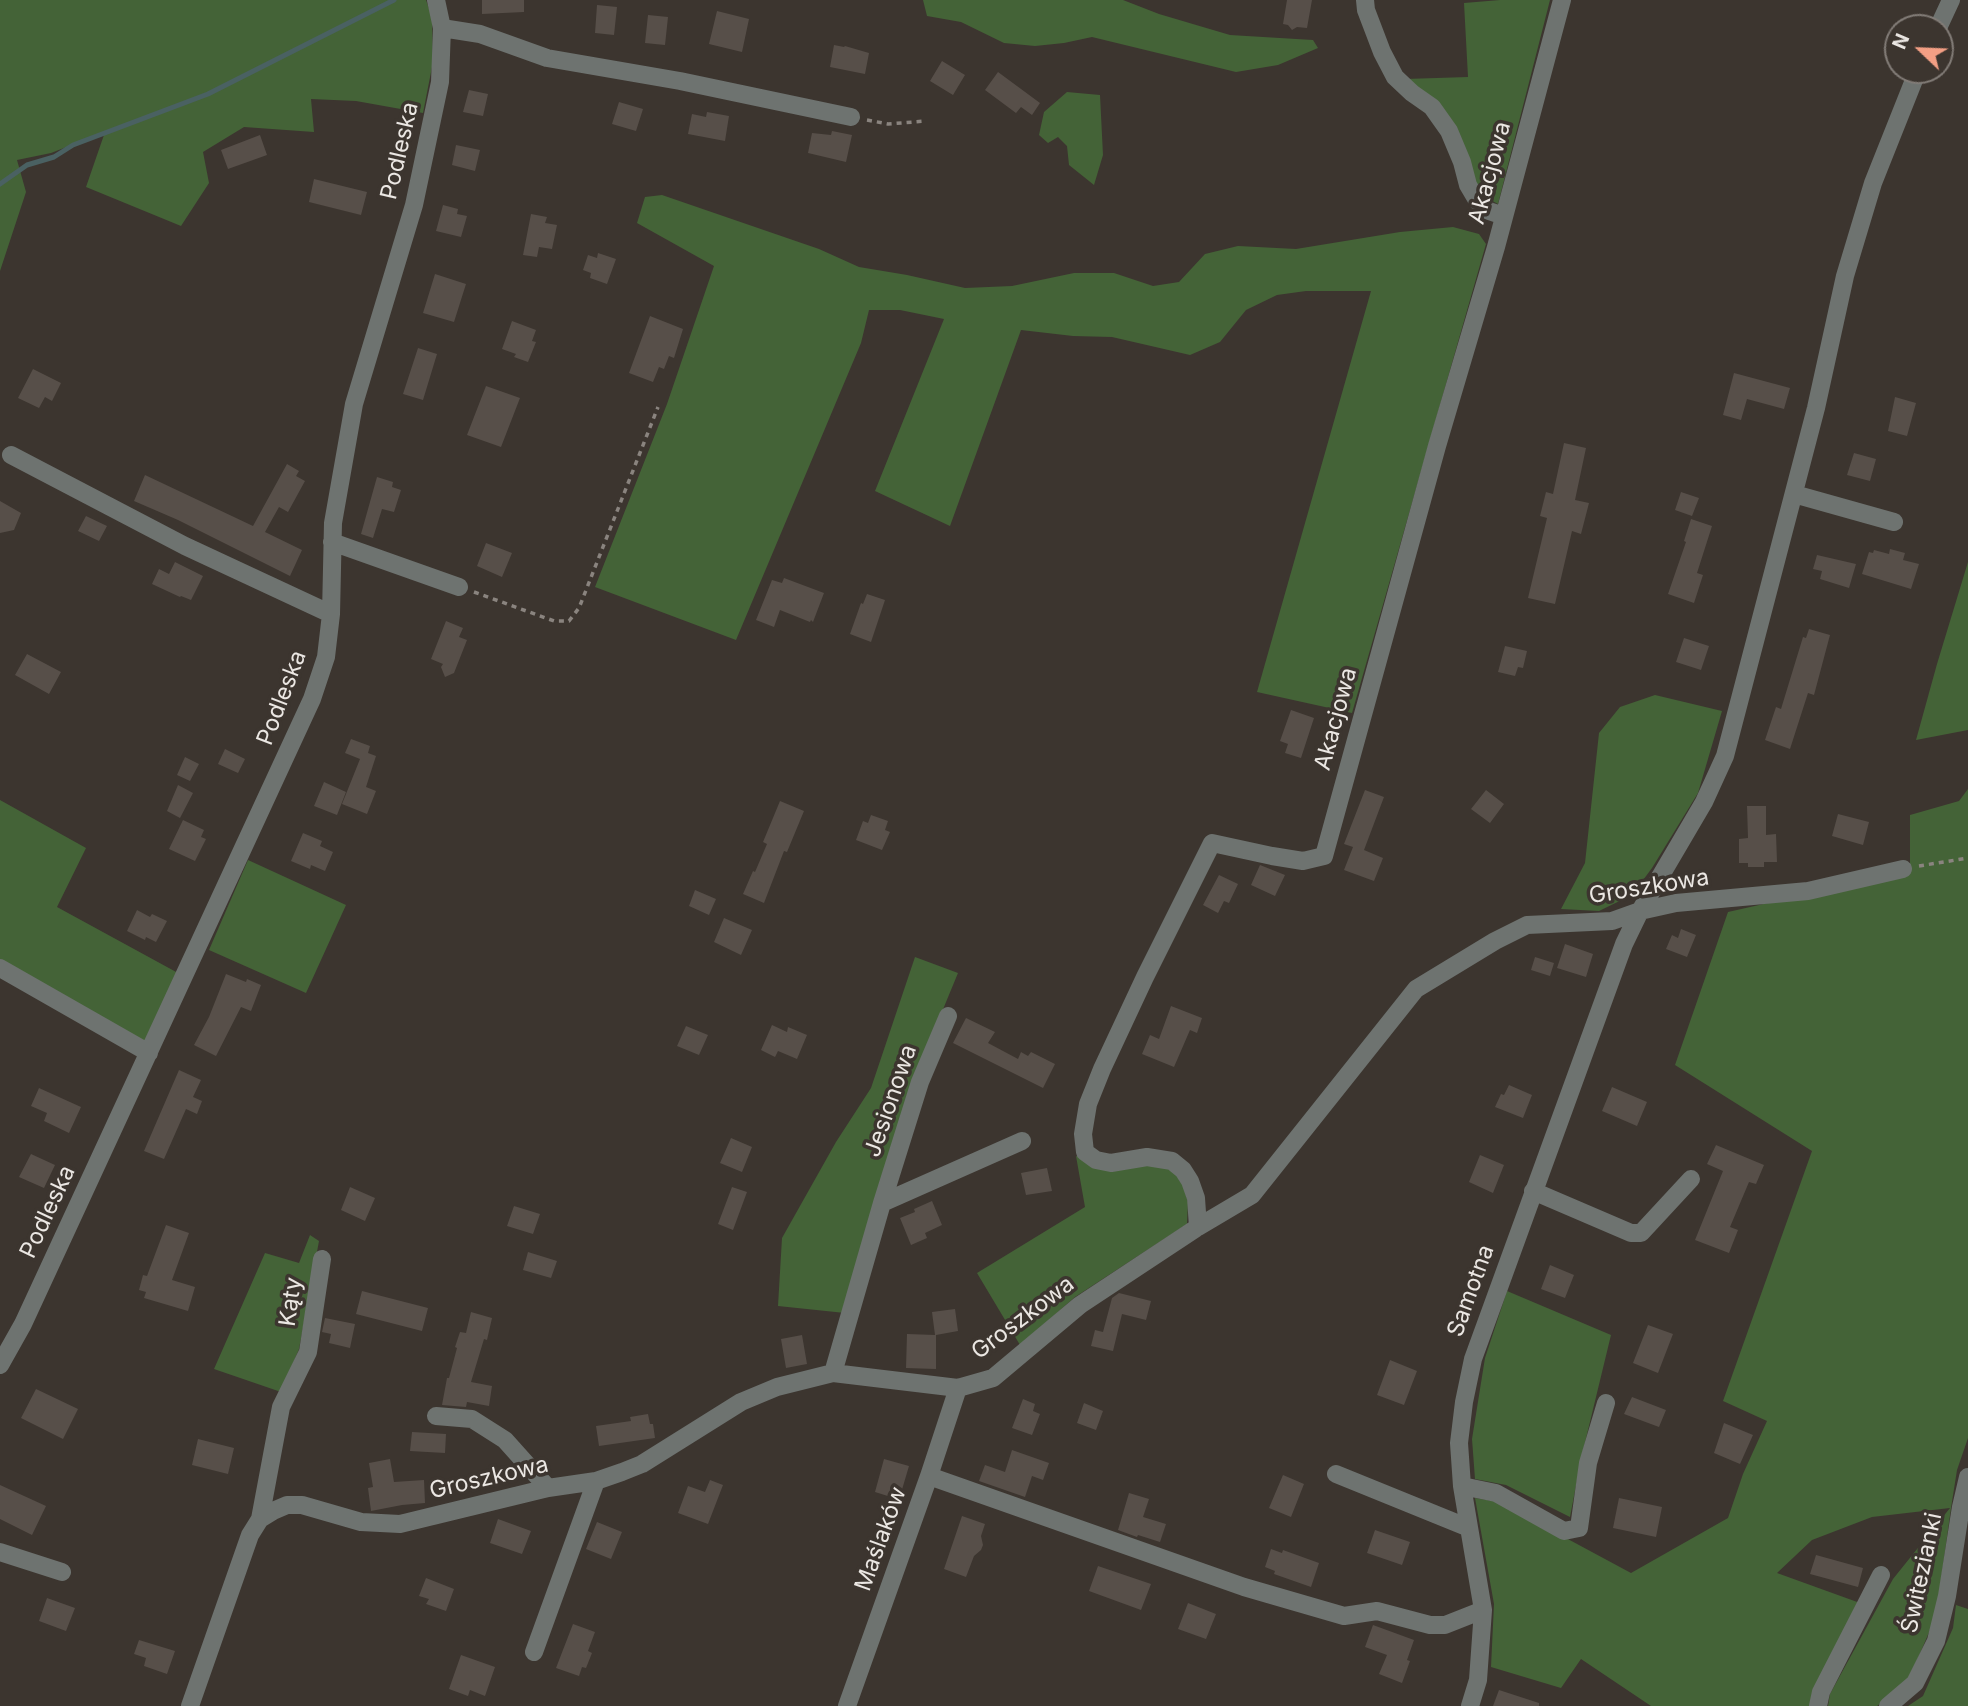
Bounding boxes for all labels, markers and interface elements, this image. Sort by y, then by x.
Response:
north arrow [1884,14,1954,84]
text: N [1888,30,1914,53]
street label: Podleska [375,100,425,202]
street label: Akacjowa [1463,119,1517,227]
street label: Podleska [251,647,313,749]
street label: Akacjowa [1309,665,1363,773]
street label: Groszkowa [1587,864,1711,910]
street label: Jesionowa [859,1041,923,1161]
street label: Podleska [15,1161,81,1263]
street label: Samotna [1442,1241,1500,1341]
street label: Groszkowa [966,1270,1080,1366]
street label: Kąty [274,1276,308,1328]
street label: Groszkowa [427,1451,551,1505]
street label: Maślaków [849,1483,913,1595]
street label: Świtezianki [1896,1510,1948,1636]

